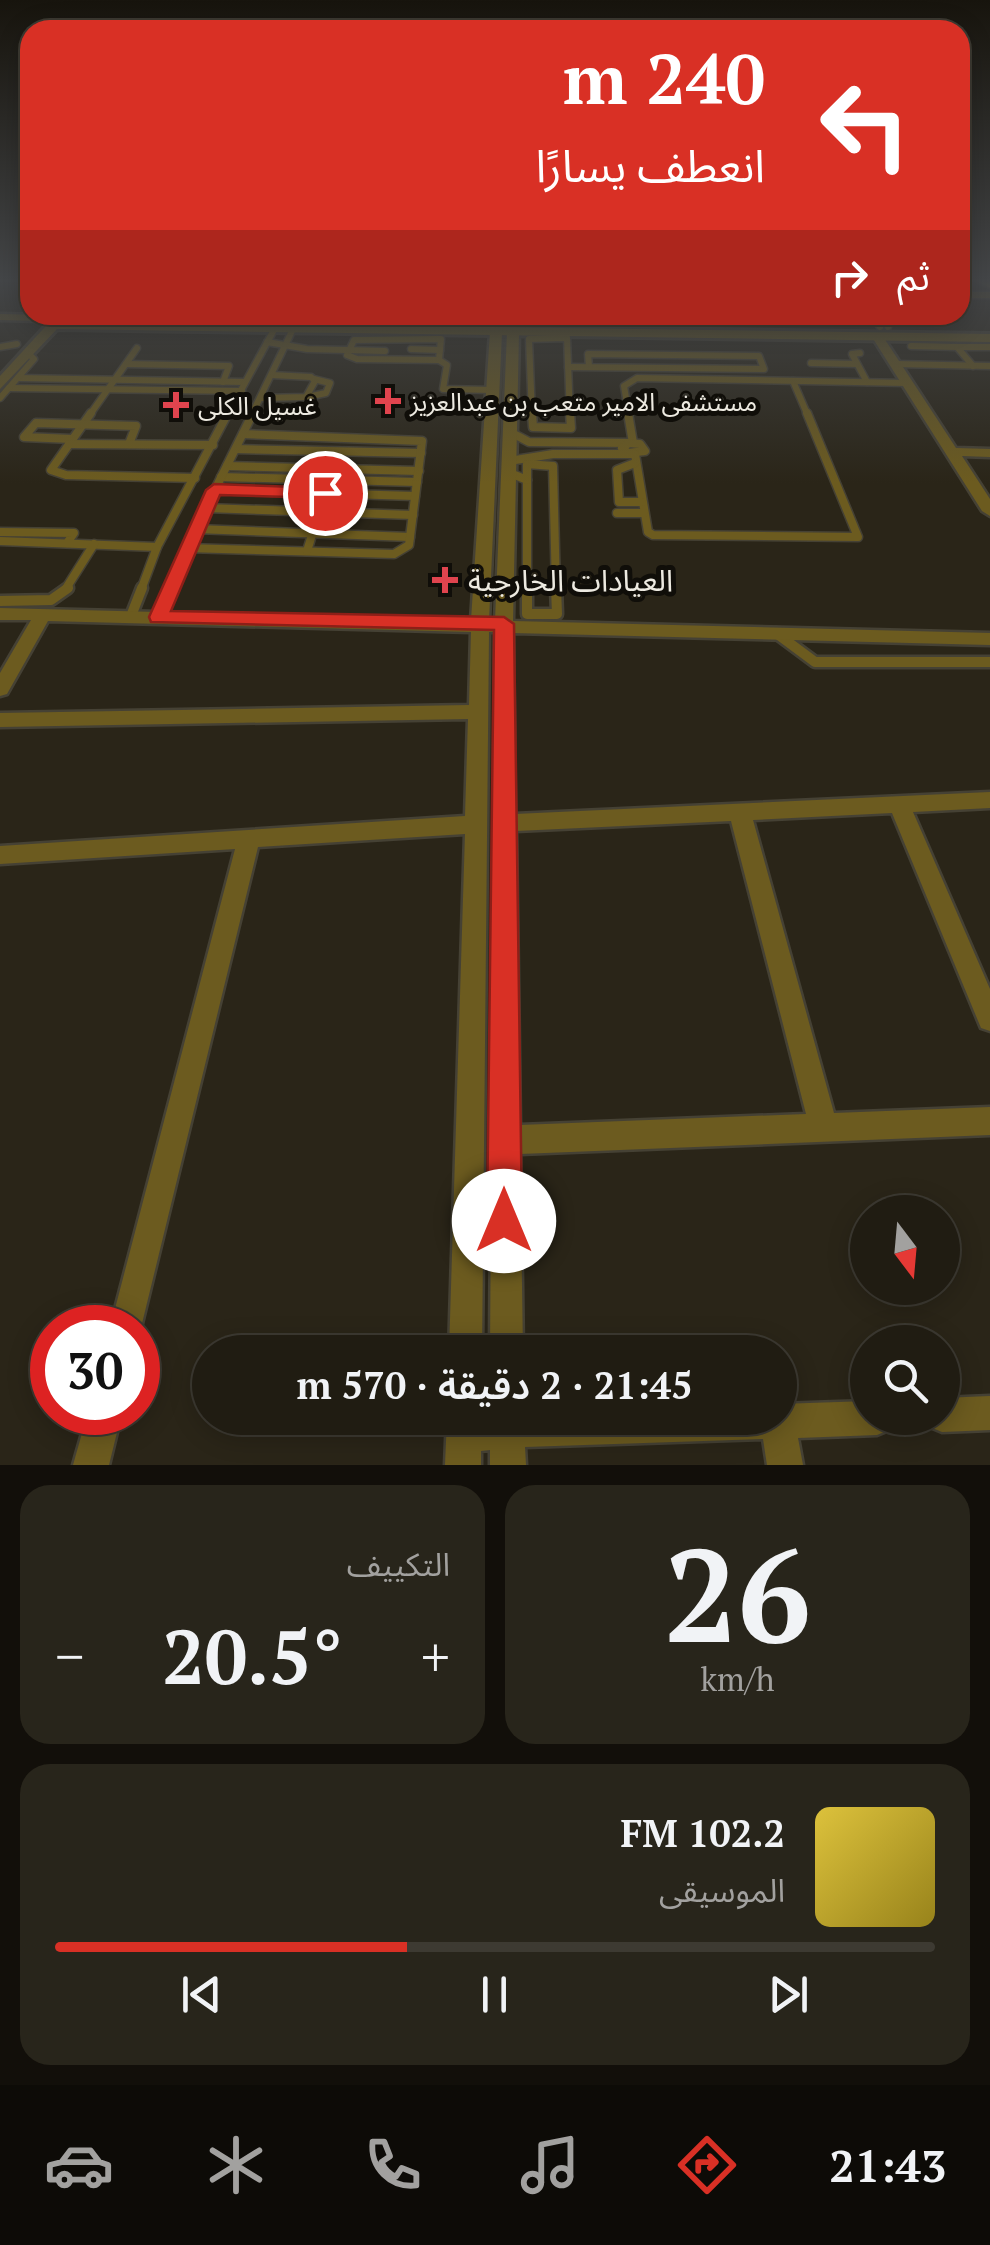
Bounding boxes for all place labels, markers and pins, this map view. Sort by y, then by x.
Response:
place label: مستشفى الامير متعب بن عبدالعزيز [409,385,757,418]
marker: مستشفى الامير متعب بن عبدالعزيز [375,388,401,414]
place label: غسيل الكلى [198,389,317,422]
marker: غسيل الكلى [163,392,189,418]
pin [283,451,368,536]
place label: العيادات الخارجية [468,560,673,600]
marker: العيادات الخارجية [432,567,458,593]

